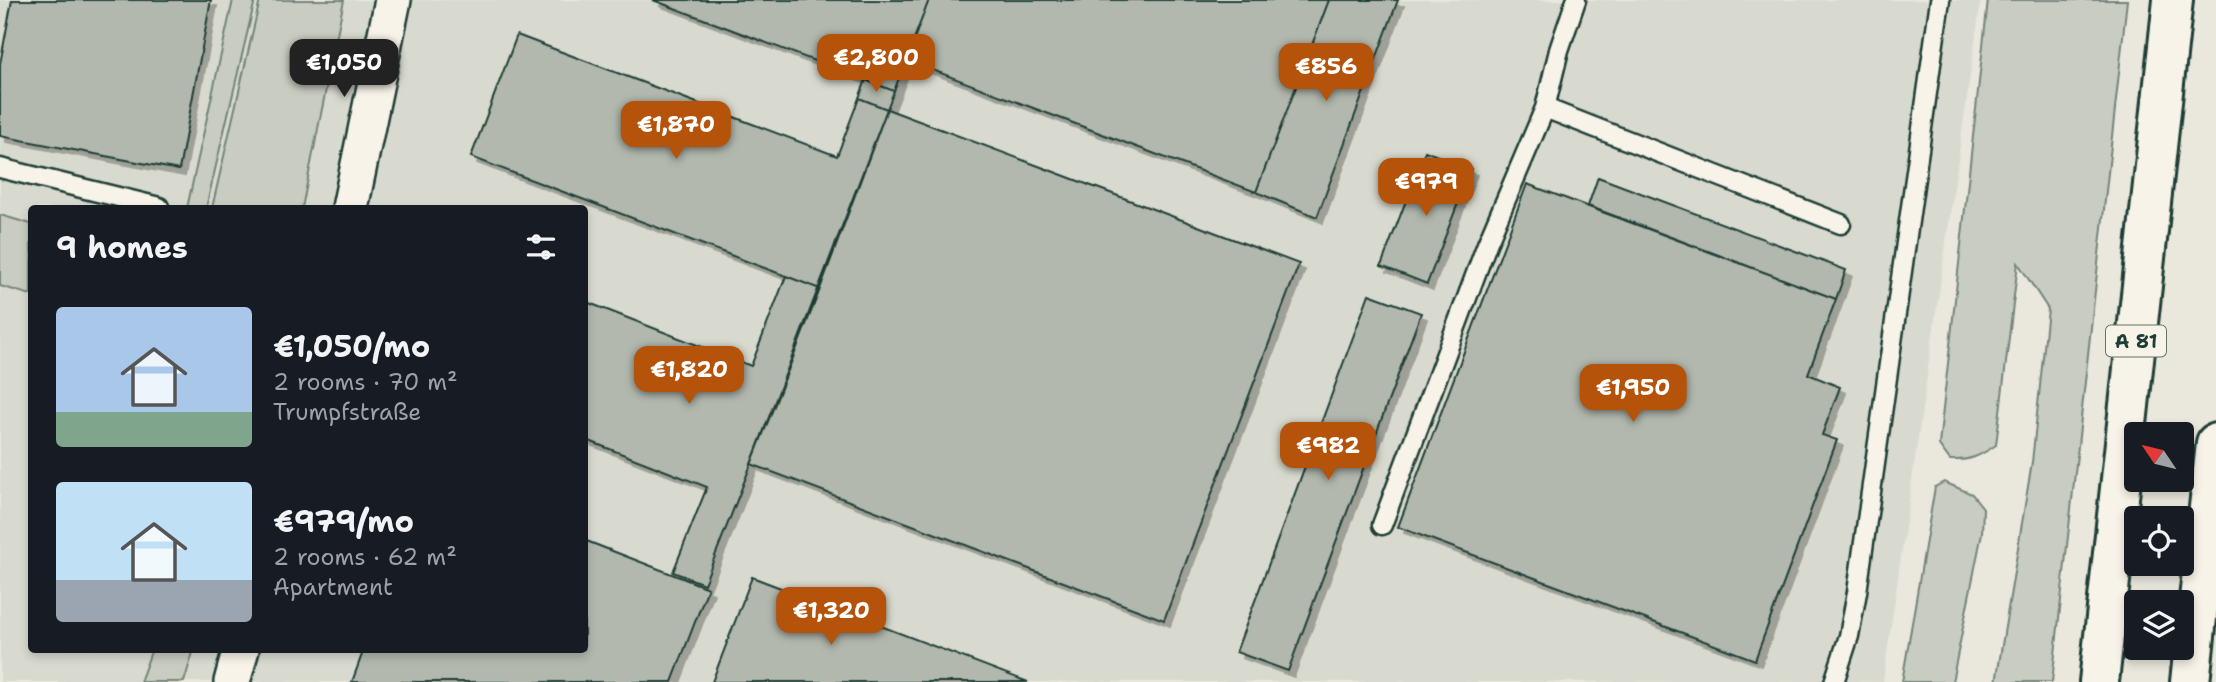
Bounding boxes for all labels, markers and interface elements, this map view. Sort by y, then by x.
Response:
pin: €2,800 [819,34,933,94]
pin: €1,050 [287,40,401,99]
text: €2,800 [833,42,919,72]
pin: €856 [1285,43,1367,103]
text: €1,050 [306,47,382,77]
text: €856 [1295,51,1357,81]
pin: €1,870 [619,102,733,161]
text: €1,870 [637,109,715,139]
pin: €979 [1385,158,1467,218]
text: €979 [1394,166,1458,196]
text: 9 homes [56,227,188,268]
icon: filters [522,228,560,266]
text: €1,050/mo [273,326,430,367]
road number: A 81 [2106,326,2166,356]
icon: home [112,335,196,419]
pin: €1,820 [632,346,746,406]
text: €1,820 [650,354,728,384]
pin: €1,950 [1576,364,1690,424]
text: 2 rooms · 70 m² [273,367,458,397]
text: €1,950 [1596,372,1670,402]
text: Trumpfstraße [273,397,421,427]
pin: €982 [1287,422,1369,482]
north arrow [2124,422,2194,492]
map controls [2124,422,2194,660]
text: €982 [1296,430,1360,460]
text: €979/mo [273,501,414,542]
button: locate [2124,506,2194,576]
icon: home [112,510,196,594]
text: 2 rooms · 62 m² [273,542,457,572]
text: Apartment [273,572,393,602]
pin: €1,320 [774,588,888,647]
button: layers [2124,590,2194,660]
text: €1,320 [792,595,870,625]

